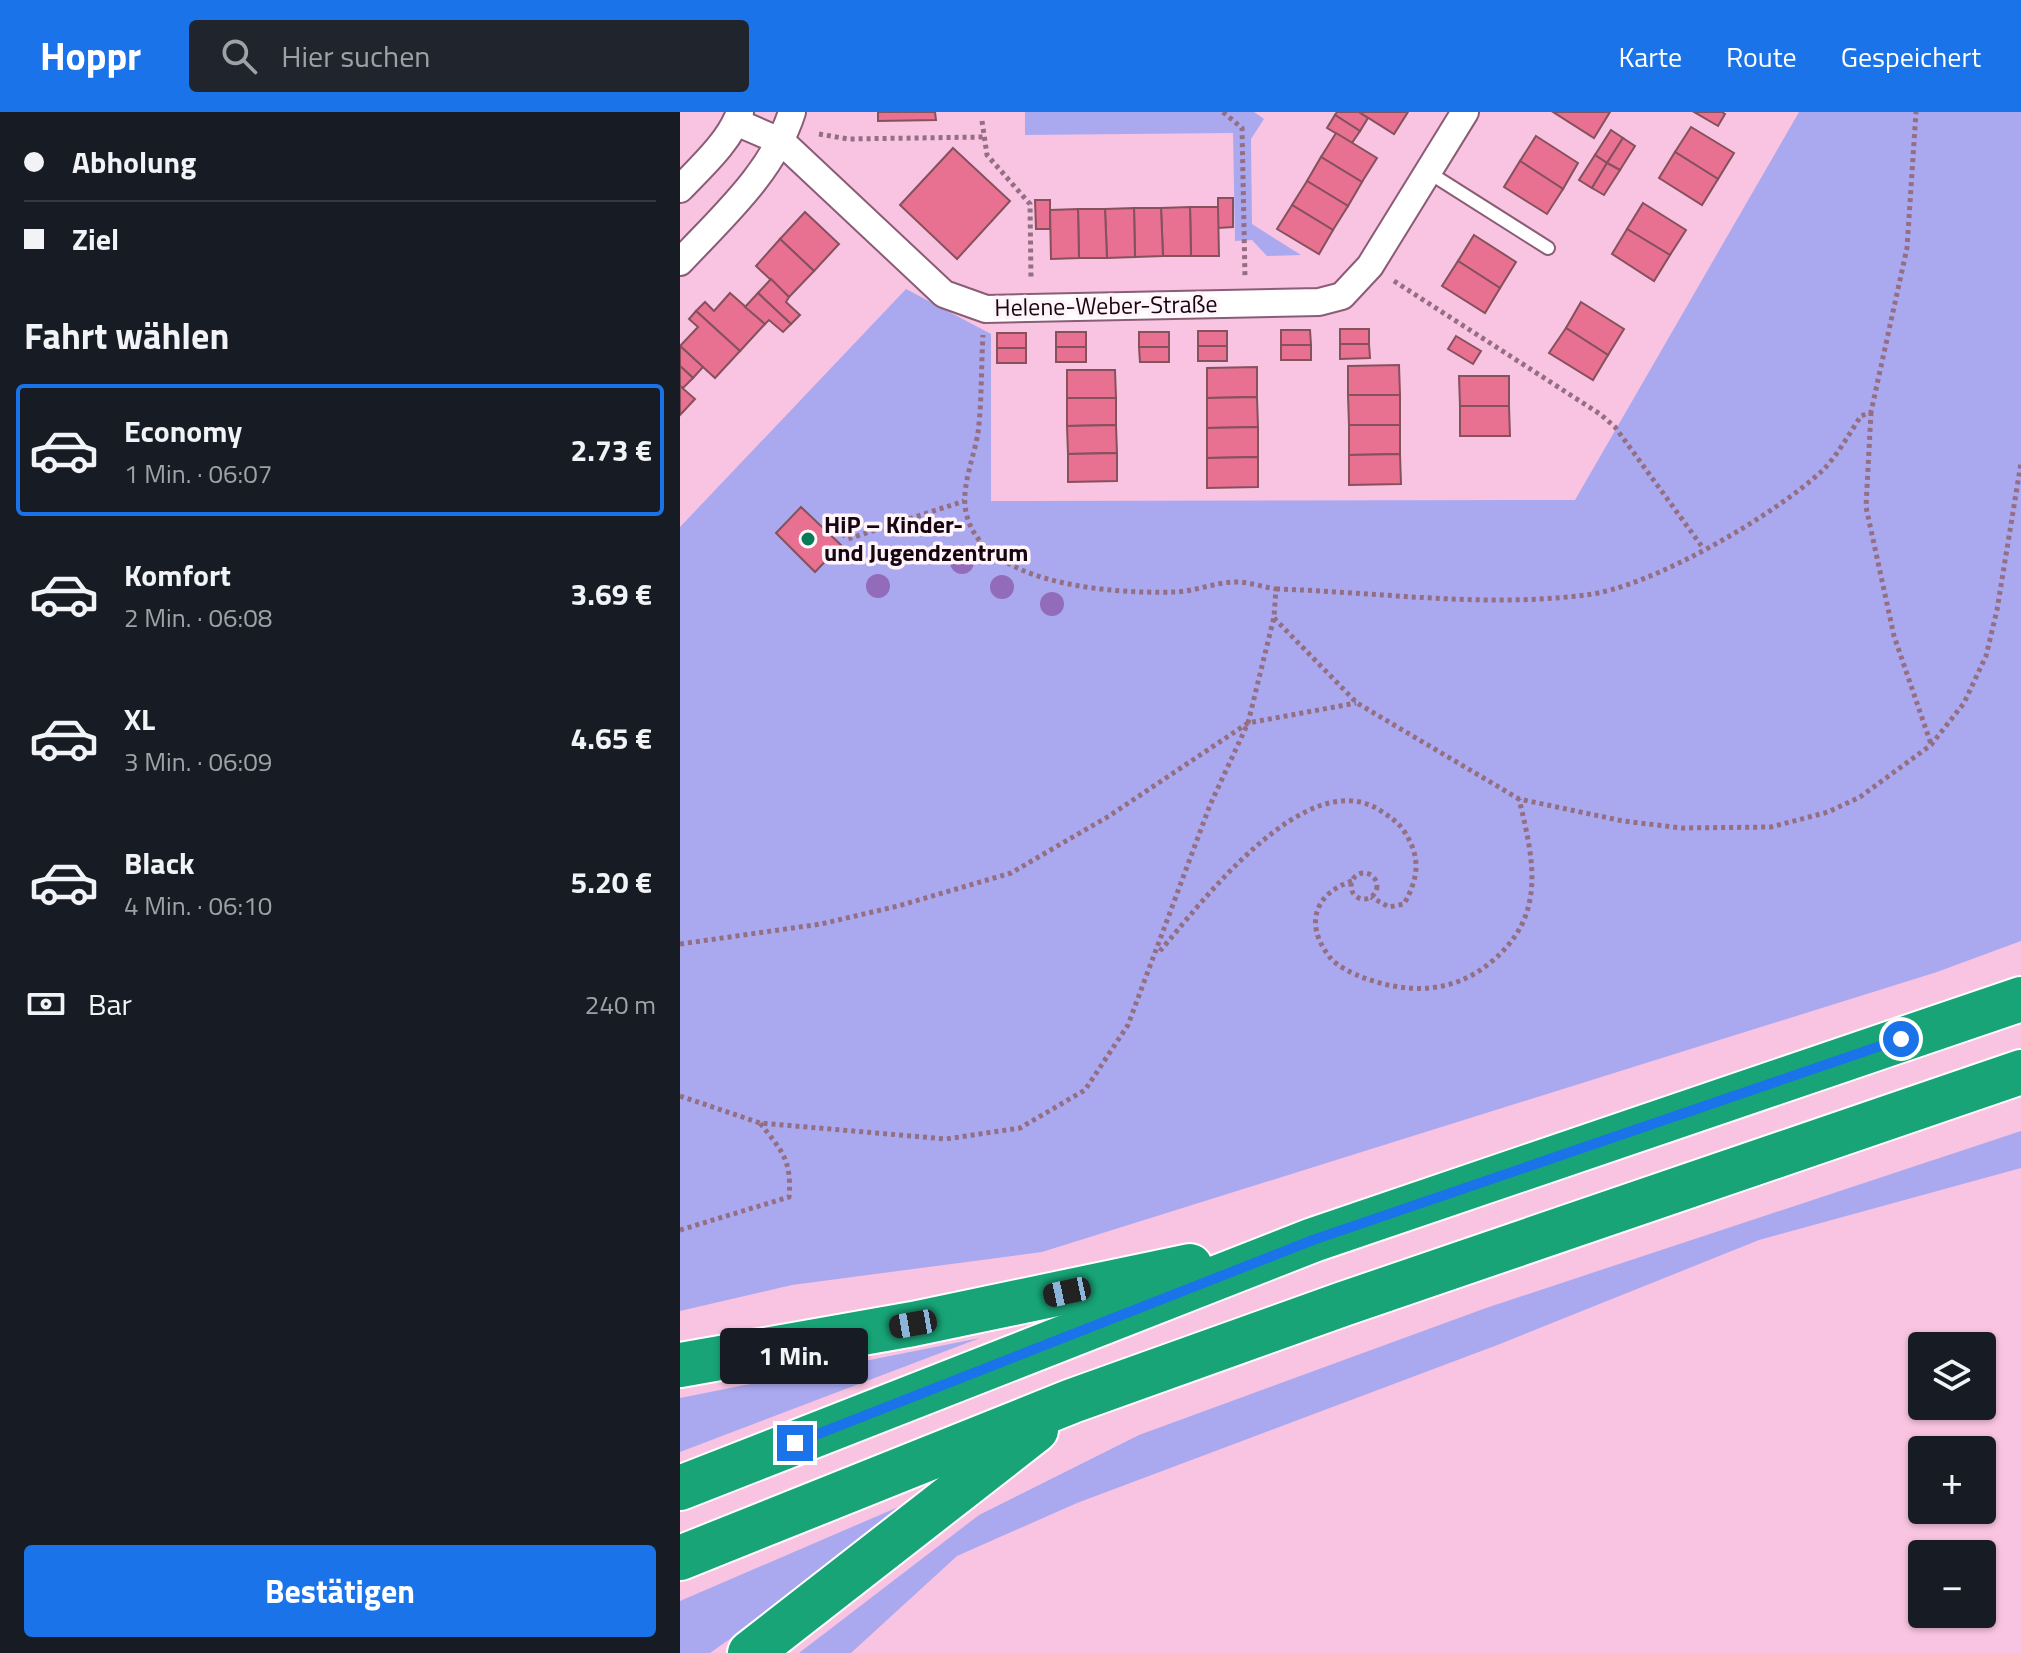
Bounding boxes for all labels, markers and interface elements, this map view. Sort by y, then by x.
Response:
search box [189,20,749,92]
text: Hoppr [40,27,141,85]
text: Hier suchen [281,33,430,79]
icon: search [217,34,261,78]
text: Karte [1618,35,1682,78]
text: Route [1726,35,1797,78]
text: Gespeichert [1841,35,1981,78]
text: Abholung [72,139,196,185]
text: Ziel [72,216,119,262]
street label: Helene-Weber-Straße [994,285,1218,325]
text: Fahrt wählen [24,308,229,363]
text: Economy [124,408,242,454]
icon: car [28,414,100,486]
text: 2.73 € [571,427,652,473]
text: 1 Min. · 06:07 [124,454,272,493]
place label: HiP – Kinder- und Jugendzentrum [824,506,1029,570]
marker: HiP – Kinder- und Jugendzentrum [799,530,817,548]
text: Komfort [124,552,231,598]
icon: car [28,558,100,630]
text: 3.69 € [571,571,652,617]
text: 2 Min. · 06:08 [124,598,272,637]
text: XL [124,696,155,742]
icon: car [28,702,100,774]
text: 4.65 € [571,715,652,761]
text: 3 Min. · 06:09 [124,742,272,781]
text: Black [124,840,195,886]
icon: car [28,846,100,918]
text: 5.20 € [571,859,652,905]
text: 4 Min. · 06:10 [124,886,272,925]
text: Bar [88,981,132,1027]
icon: cash [24,982,68,1026]
text: 240 m [585,985,656,1024]
route start [1883,1021,1919,1057]
car [1041,1275,1093,1309]
car [887,1308,939,1340]
callout: 1 Min. [721,1327,869,1383]
map controls [1908,1332,1996,1628]
button: layers [1908,1332,1996,1420]
text: 1 Min. [759,1336,829,1375]
route end [777,1425,813,1461]
button: + [1908,1436,1996,1524]
button: − [1908,1540,1996,1628]
button: Bestätigen [24,1545,656,1637]

